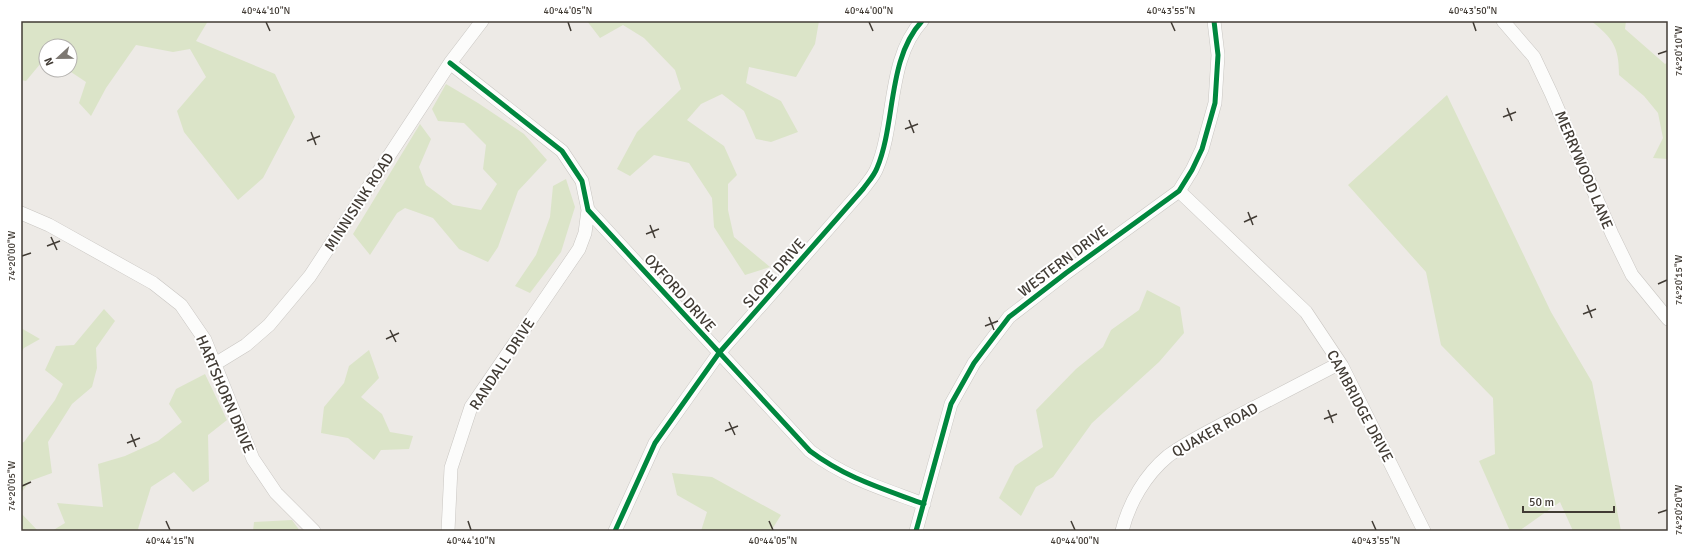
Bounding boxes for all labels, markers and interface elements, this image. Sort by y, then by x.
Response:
text: 40°44'10"N [242,5,290,17]
text: 40°44'05"N [544,5,592,17]
text: 40°44'00"N [845,5,893,17]
text: 40°43'55"N [1147,5,1195,17]
text: 40°43'50"N [1449,5,1497,17]
text: 74°20'10"W [1673,25,1685,76]
north arrow [38,38,78,78]
text: N [42,56,57,68]
street label: MERRYWOOD LANE [1551,108,1617,232]
street label: MINNISINK ROAD [320,149,398,255]
street label: WESTERN DRIVE [1015,221,1111,301]
text: 74°20'00"W [6,230,18,281]
street label: SLOPE DRIVE [739,235,809,311]
street label: OXFORD DRIVE [640,250,720,336]
text: 74°20'15"W [1673,254,1685,305]
street label: RANDALL DRIVE [466,315,538,413]
street label: HARTSHORN DRIVE [192,332,258,456]
street label: CAMBRIDGE DRIVE [1323,347,1397,465]
street label: QUAKER ROAD [1169,399,1261,461]
text: 74°20'05"W [6,460,18,511]
text: 74°20'20"W [1673,484,1685,535]
scale bar [1523,488,1614,514]
text: 50 m [1529,495,1554,510]
text: 40°44'15"N [146,535,194,547]
text: 40°44'10"N [447,535,495,547]
text: 40°44'05"N [749,535,797,547]
text: 40°44'00"N [1051,535,1099,547]
text: 40°43'55"N [1352,535,1400,547]

